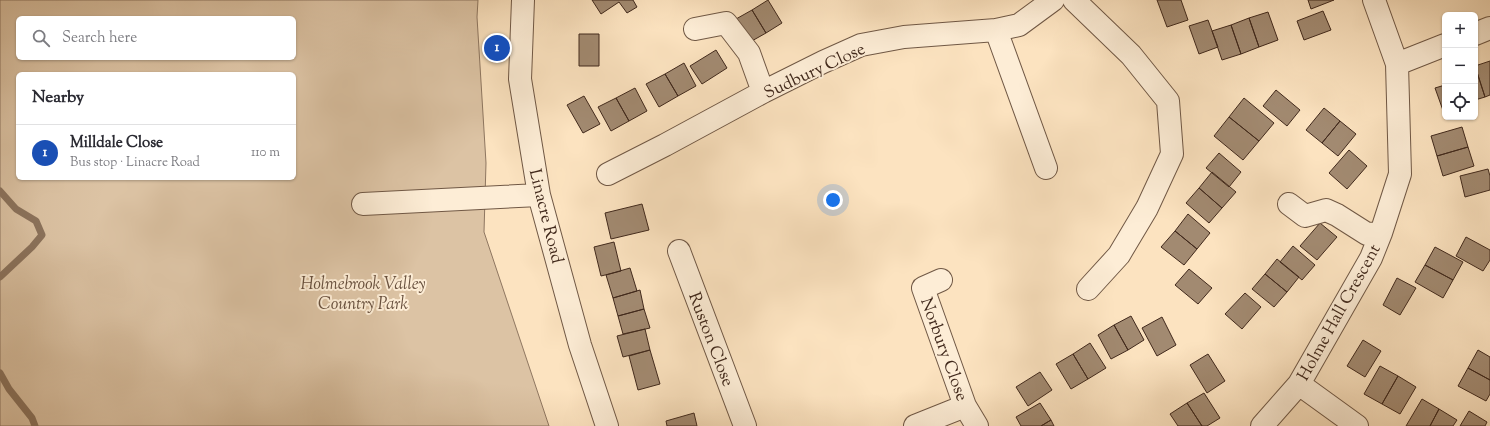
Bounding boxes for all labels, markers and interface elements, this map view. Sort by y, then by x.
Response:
map controls [1442,12,1478,120]
button: + [1442,12,1478,48]
search box [16,16,296,60]
icon: search [30,27,52,49]
text: Search here [62,28,137,49]
pin: 1 [484,33,510,63]
street label: Sudbury Close [760,38,870,106]
button: − [1442,48,1478,84]
button: locate [1442,84,1478,120]
text: Nearby [32,86,84,110]
text: Milldale Close [70,133,163,154]
text: 1 [43,144,47,162]
text: 110 m [251,144,280,162]
text: Bus stop · Linacre Road [70,154,200,172]
street label: Linacre Road [522,167,568,267]
your location [823,190,843,210]
street label: Holme Hall Crescent [1292,240,1387,386]
park label: Holmebrook Valley Country Park [300,273,426,317]
street label: Ruston Close [681,289,739,390]
street label: Norbury Close [913,295,973,405]

